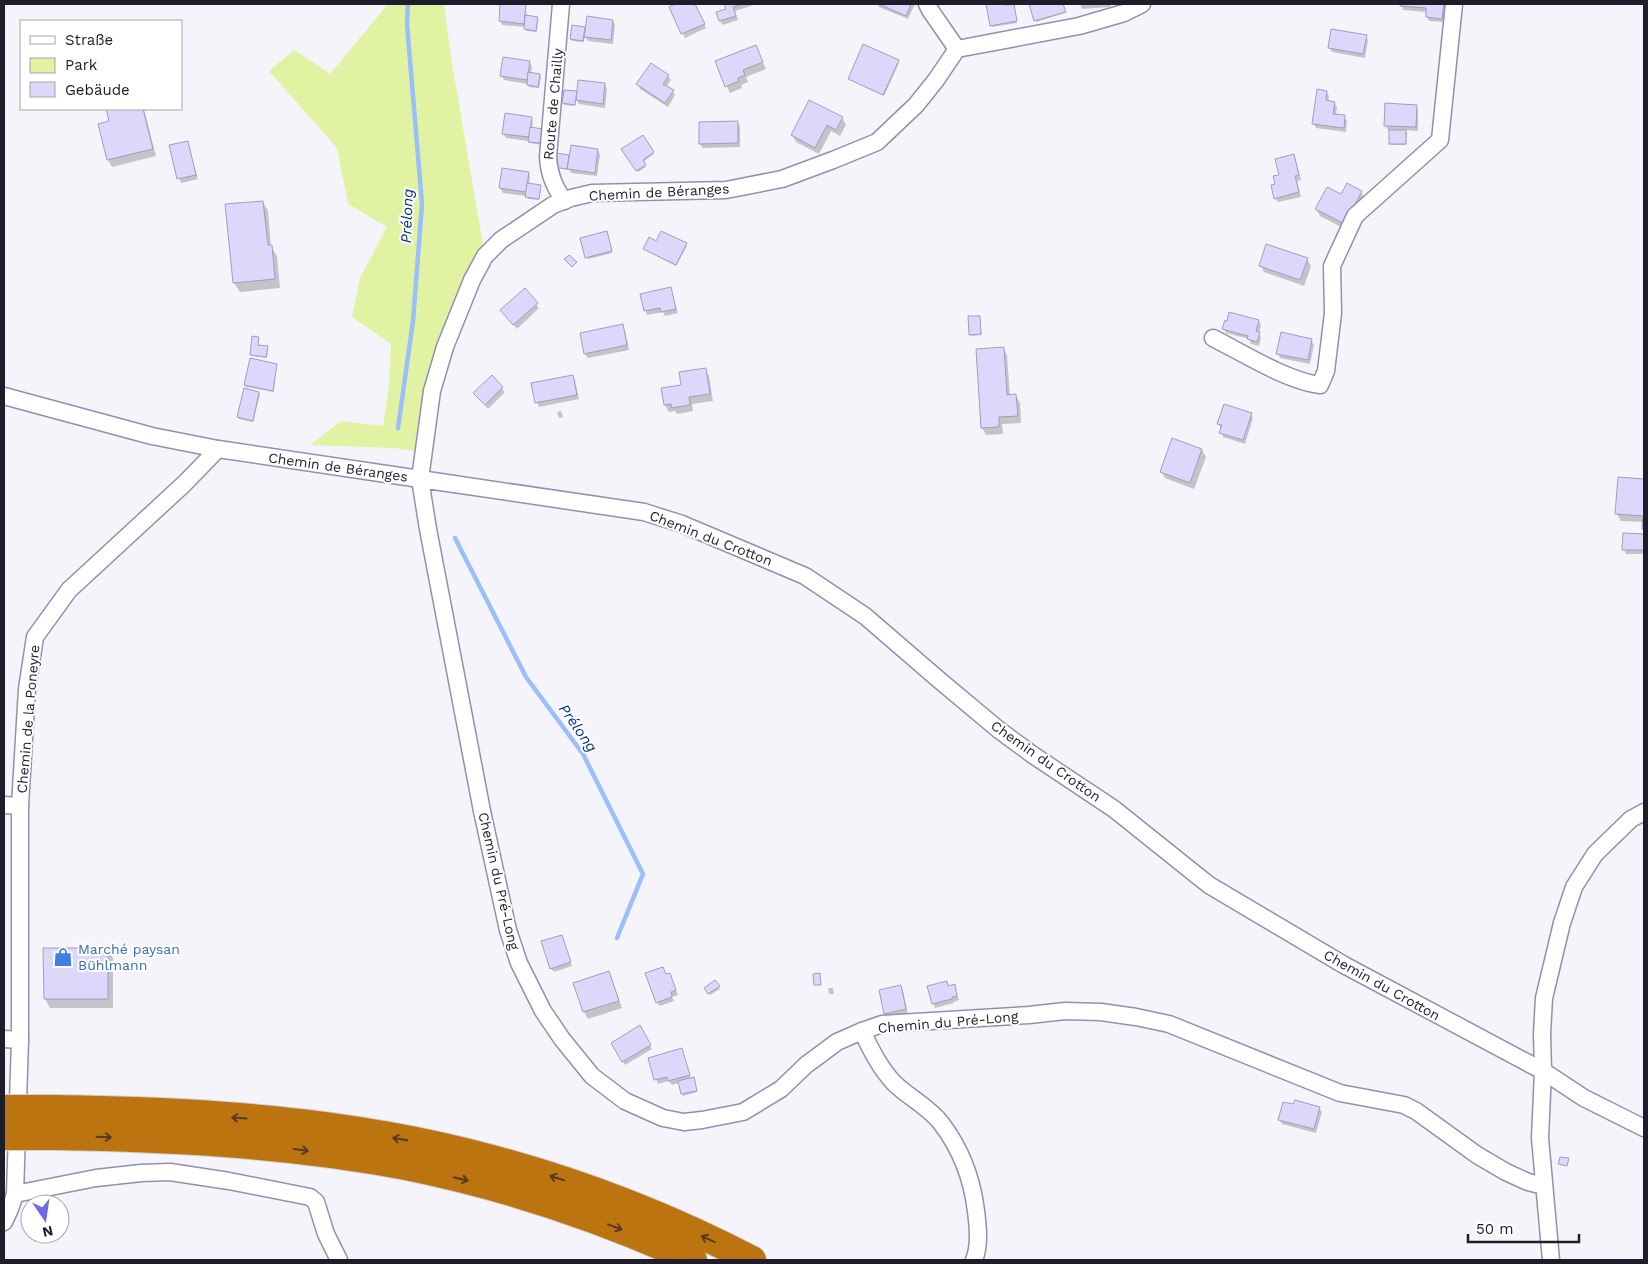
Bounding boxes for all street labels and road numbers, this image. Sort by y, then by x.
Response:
street label: Route de Chailly [540,47,566,160]
street label: Chemin de Béranges [588,180,730,204]
street label: Chemin de Béranges [267,449,409,485]
street label: Chemin du Crotton [647,507,775,569]
street label: Chemin de la Poneyre [14,644,42,794]
street label: Chemin du Crotton [988,717,1104,805]
street label: Chemin du Pré-Long [475,811,523,952]
street label: Chemin du Crotton [1321,946,1443,1024]
street label: Chemin du Pré-Long [877,1008,1019,1036]

